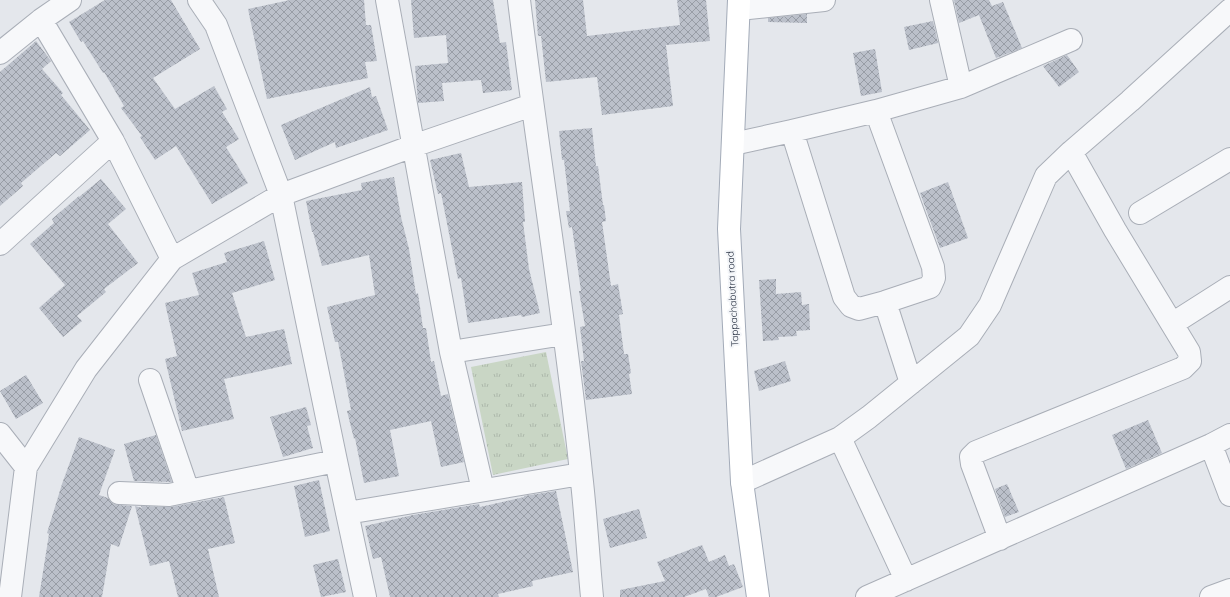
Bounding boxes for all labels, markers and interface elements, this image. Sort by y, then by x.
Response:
street label: Tappachabutra road [724,251,741,347]

